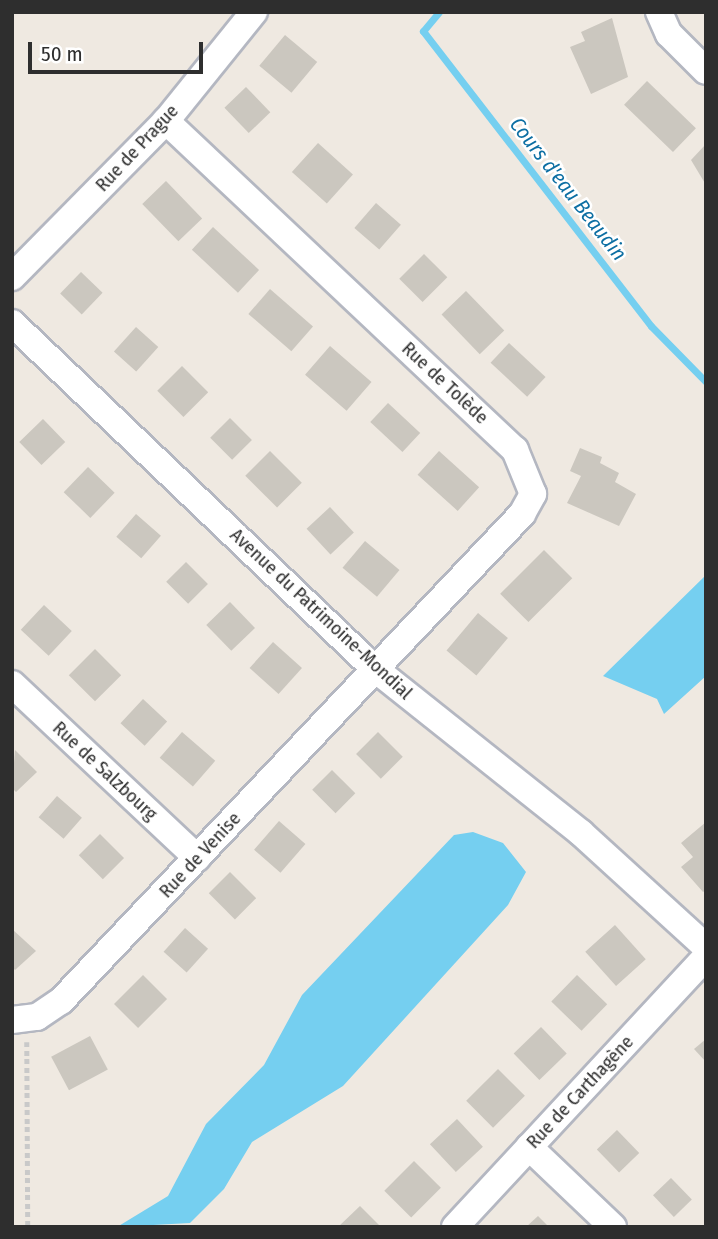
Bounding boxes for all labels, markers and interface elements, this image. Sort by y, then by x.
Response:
scale bar [32,28,206,72]
text: 50 m [41,41,83,67]
street label: Rue de Prague [91,100,183,196]
water label: Cours d'eau Beaudin [504,112,632,266]
street label: Rue de Tolède [397,337,493,429]
street label: Avenue du Patrimoine-Mondial [225,524,417,704]
street label: Rue de Salzbourg [48,717,162,825]
street label: Rue de Venise [154,807,246,903]
street label: Rue de Carthagène [522,1031,638,1153]

